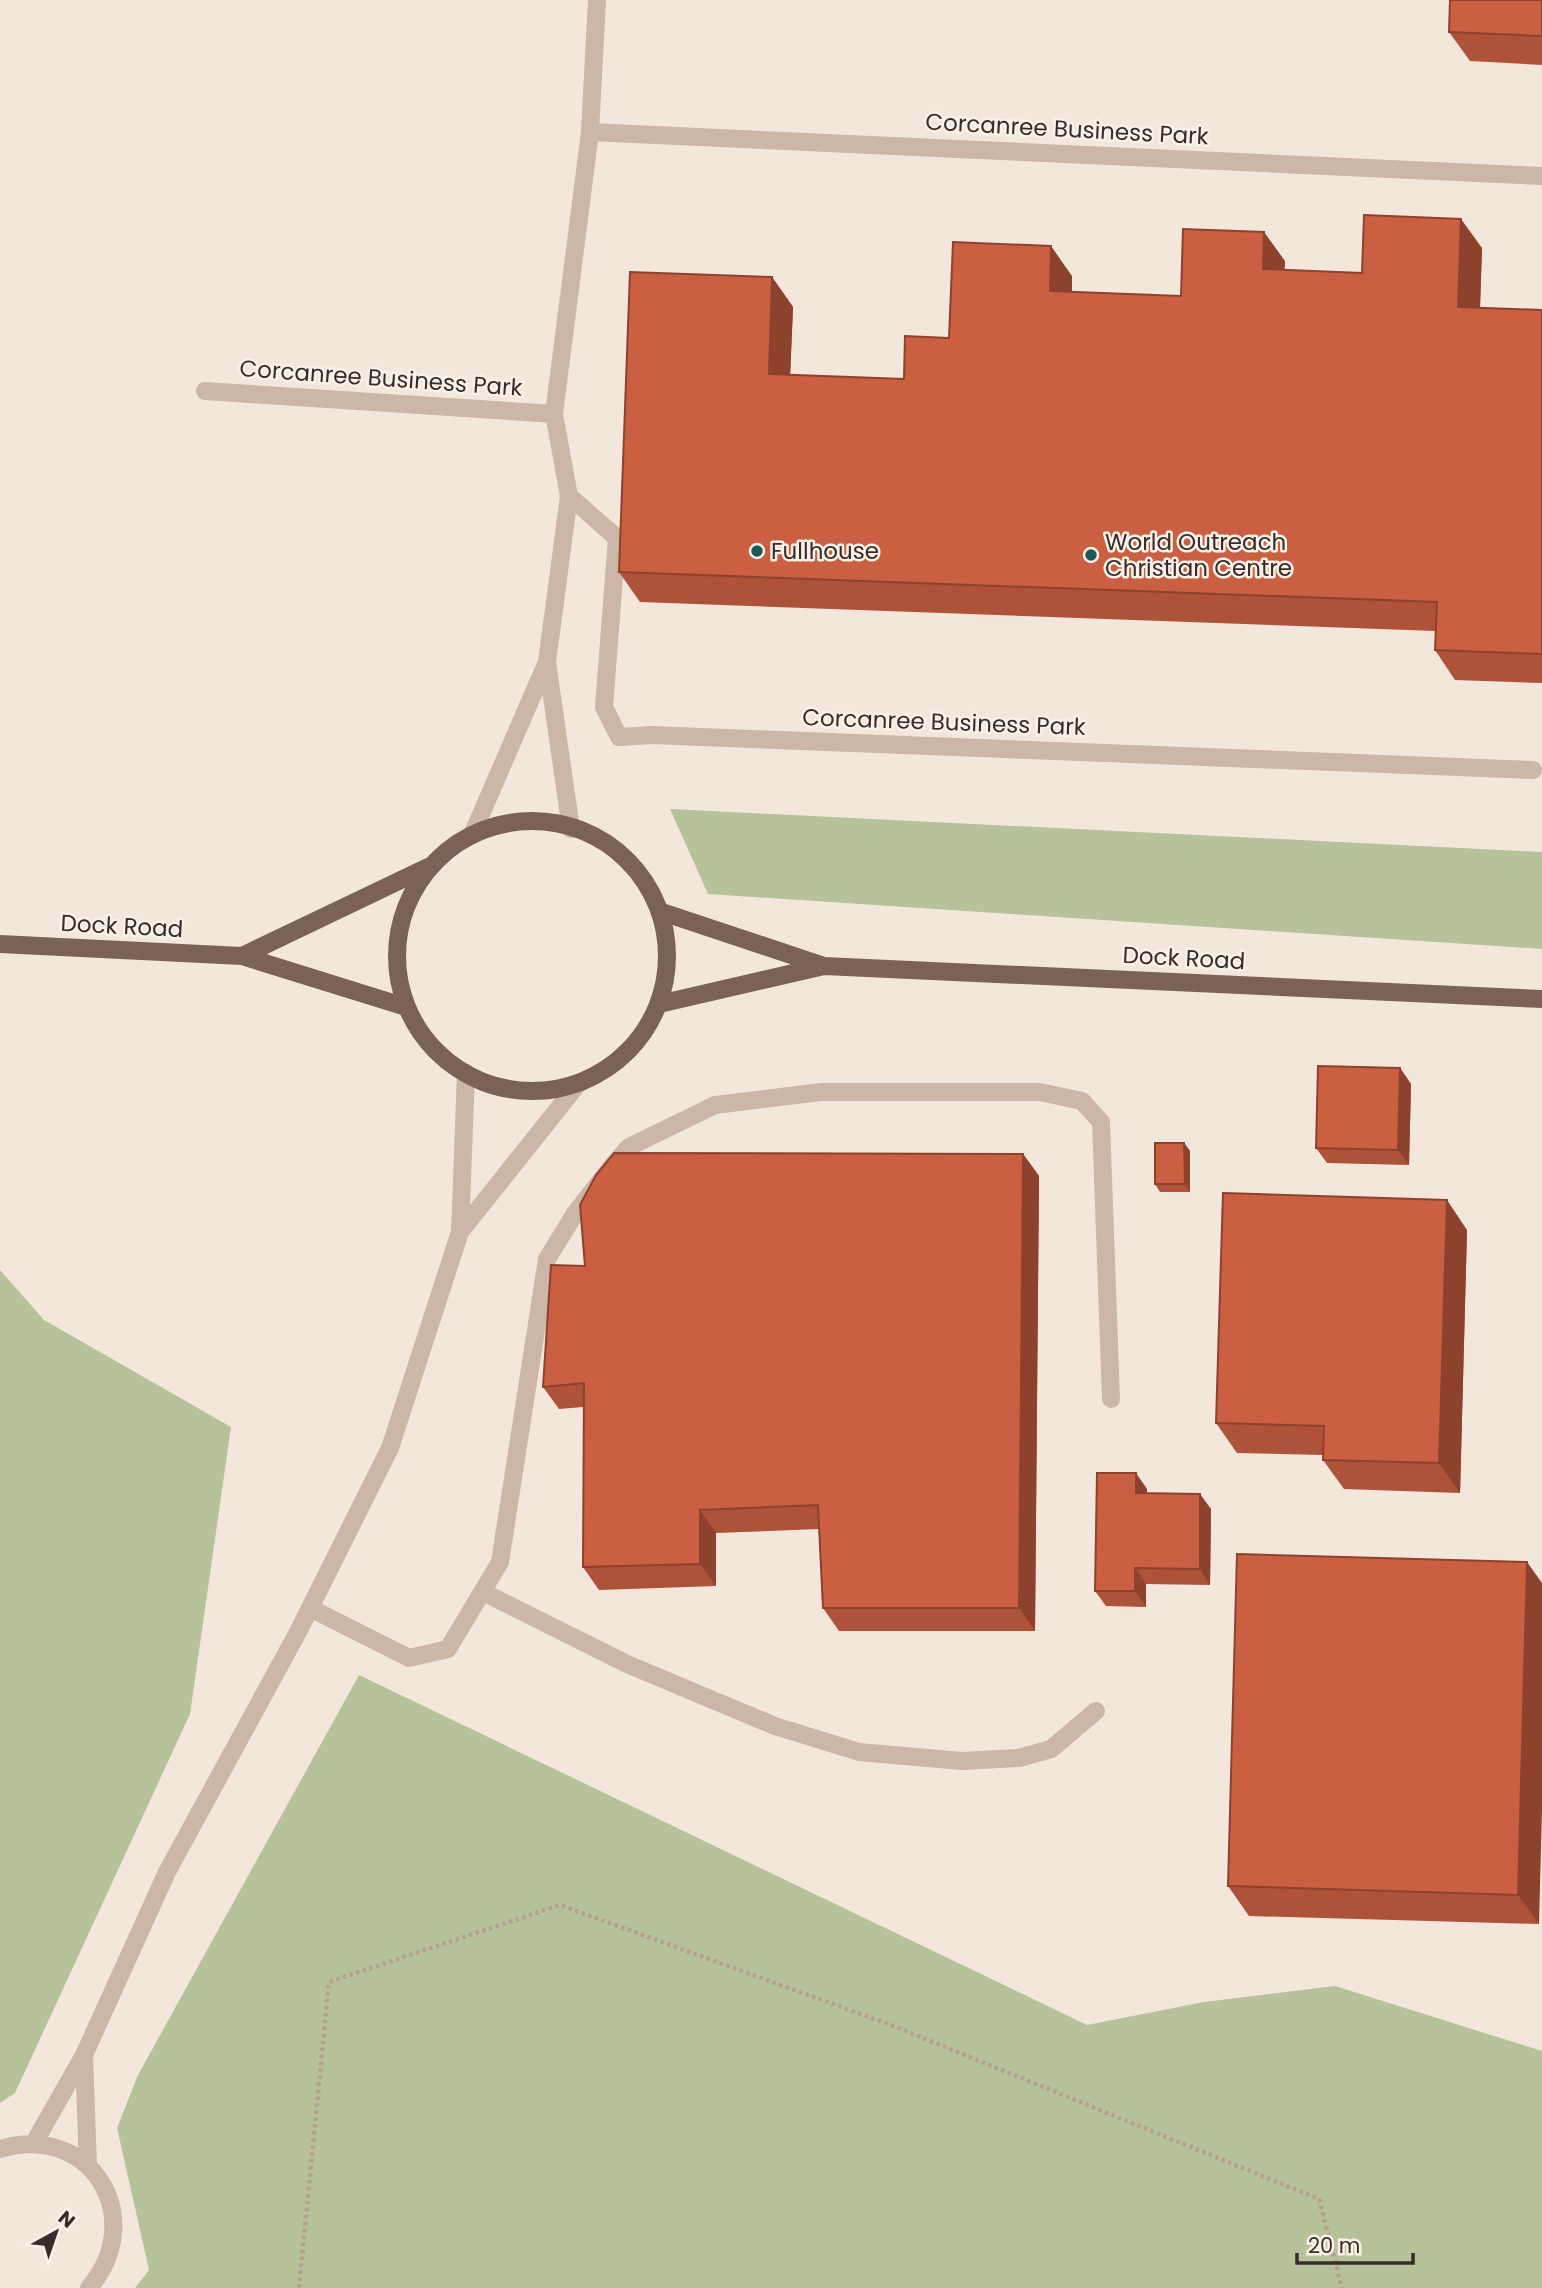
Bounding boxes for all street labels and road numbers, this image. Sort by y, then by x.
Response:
street label: Corcanree Business Park [925,106,1210,152]
street label: Corcanree Business Park [239,352,524,404]
street label: Corcanree Business Park [802,701,1086,743]
street label: Dock Road [60,907,184,945]
street label: Dock Road [1122,939,1246,977]

